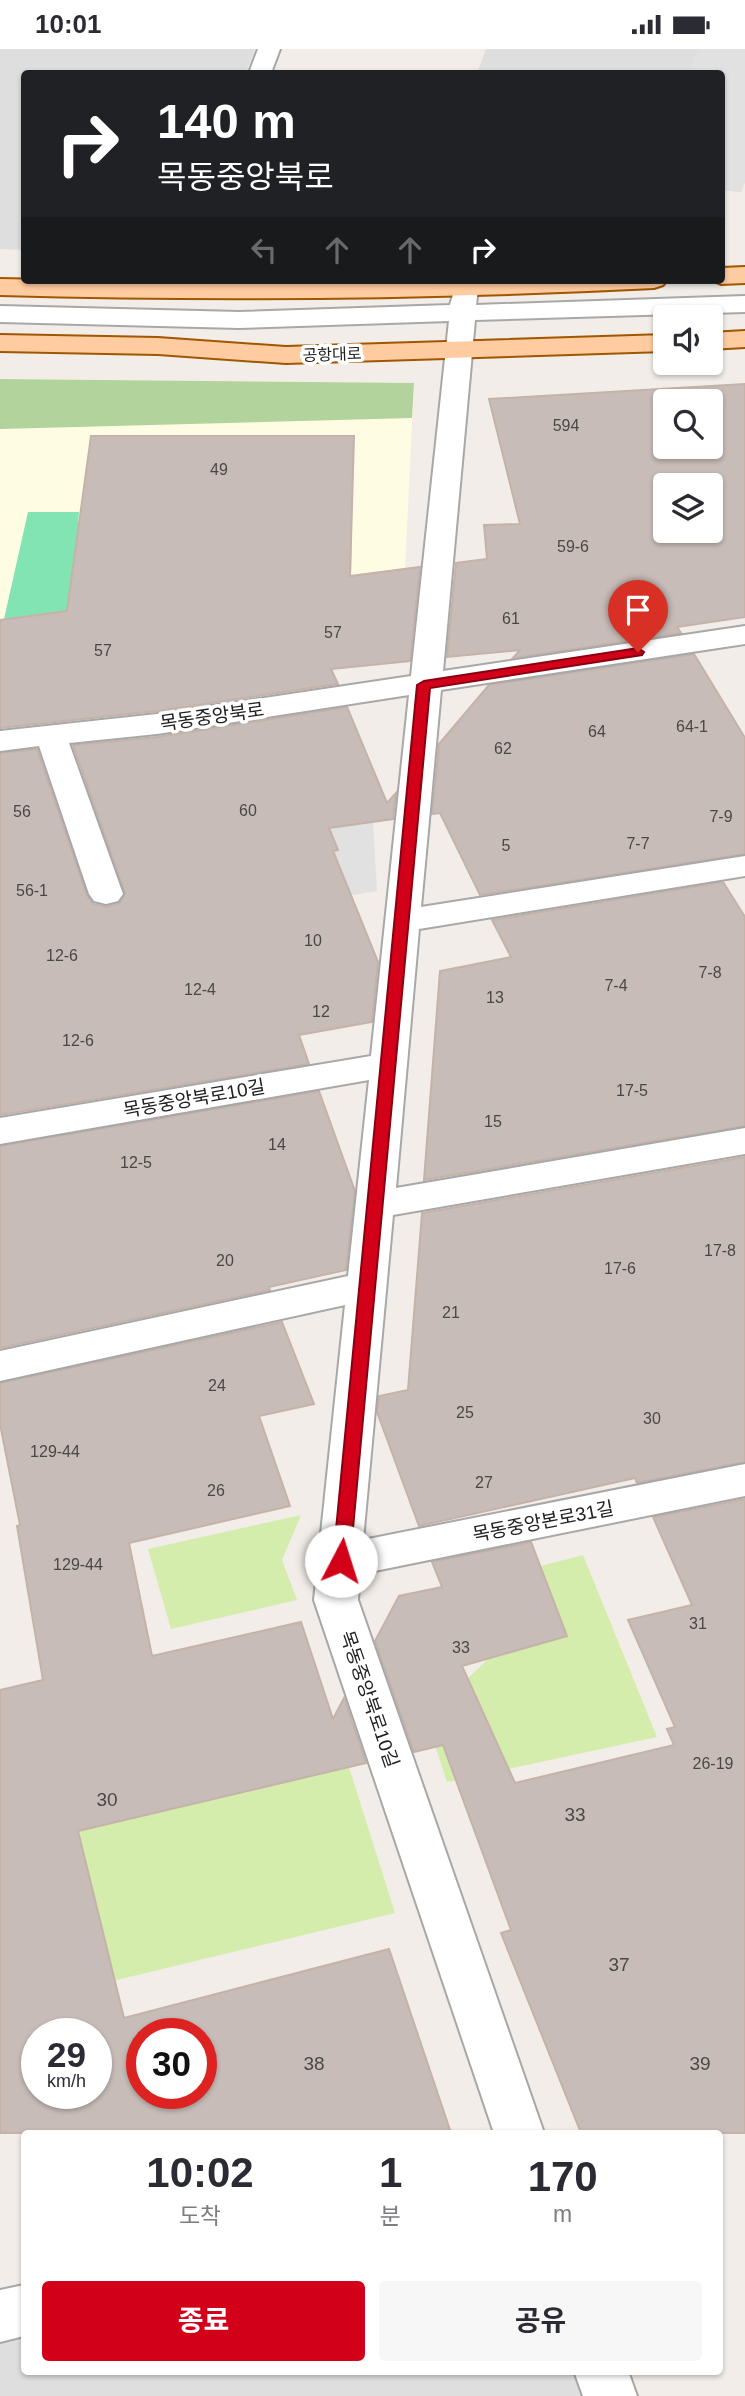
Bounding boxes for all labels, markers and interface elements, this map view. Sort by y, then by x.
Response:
text: 10:01 [35,9,102,39]
text: 140 m [157,94,296,148]
icon: right [42,98,133,189]
text: 목동중앙북로 [157,159,334,195]
icon: left [245,231,283,269]
icon: ahead [318,231,356,269]
icon: ahead [391,231,429,269]
icon: right [464,231,502,269]
map controls [653,305,723,543]
button: sound [653,305,723,375]
street label: 공항대로 [302,345,362,364]
button: search [653,389,723,459]
house number: 594 [553,417,579,434]
house number: 49 [210,461,228,478]
button: layers [653,473,723,543]
house number: 59-6 [557,538,589,555]
pin [608,580,668,652]
icon: arrive [619,591,657,629]
house number: 61 [502,610,520,627]
house number: 57 [324,624,342,641]
house number: 57 [94,642,112,659]
street label: 목동중앙북로 [159,699,265,734]
house number: 64-1 [676,718,708,735]
house number: 64 [588,723,606,740]
house number: 62 [494,740,512,757]
house number: 60 [239,802,257,819]
house number: 56 [13,803,31,820]
house number: 7-9 [709,808,733,825]
house number: 7-7 [626,835,650,852]
house number: 5 [502,837,511,854]
house number: 56-1 [16,882,48,899]
house number: 10 [304,932,322,949]
house number: 12-6 [46,947,78,964]
house number: 7-8 [698,964,722,981]
house number: 7-4 [604,977,628,994]
house number: 12-4 [184,981,216,998]
house number: 13 [486,989,504,1006]
house number: 12 [312,1003,330,1020]
house number: 12-6 [62,1032,94,1049]
street label: 목동중앙북로10길 [122,1076,267,1121]
house number: 17-5 [616,1082,648,1099]
house number: 15 [484,1113,502,1130]
house number: 14 [268,1136,286,1153]
house number: 12-5 [120,1154,152,1171]
house number: 17-8 [704,1242,736,1259]
house number: 20 [216,1252,234,1269]
house number: 17-6 [604,1260,636,1277]
house number: 21 [442,1304,460,1321]
house number: 24 [208,1377,226,1394]
house number: 25 [456,1404,474,1421]
house number: 30 [643,1410,661,1427]
house number: 129-44 [30,1443,80,1460]
house number: 27 [475,1474,493,1491]
house number: 26 [207,1482,225,1499]
street label: 목동중앙본로31길 [471,1497,616,1545]
position arrow [304,1524,378,1598]
house number: 129-44 [53,1556,103,1573]
house number: 31 [689,1615,707,1632]
street label: 목동중앙북로10길 [336,1628,403,1770]
house number: 33 [452,1639,470,1656]
house number: 26-19 [693,1755,734,1772]
house number: 30 [96,1789,118,1810]
house number: 33 [564,1804,586,1825]
house number: 37 [608,1954,630,1975]
speed limit sign: 30 [126,2018,217,2109]
text: 29 [47,2035,86,2074]
house number: 38 [303,2053,325,2074]
house number: 39 [689,2053,711,2074]
text: km/h [47,2071,86,2091]
text: 10:02 [146,2149,254,2196]
text: 1 [379,2149,402,2196]
text: 170 [528,2153,598,2200]
text: m [553,2201,572,2227]
text: 도착 [179,2203,221,2229]
text: 분 [380,2203,401,2229]
button: 종료 [42,2281,365,2361]
button: 공유 [379,2281,702,2361]

